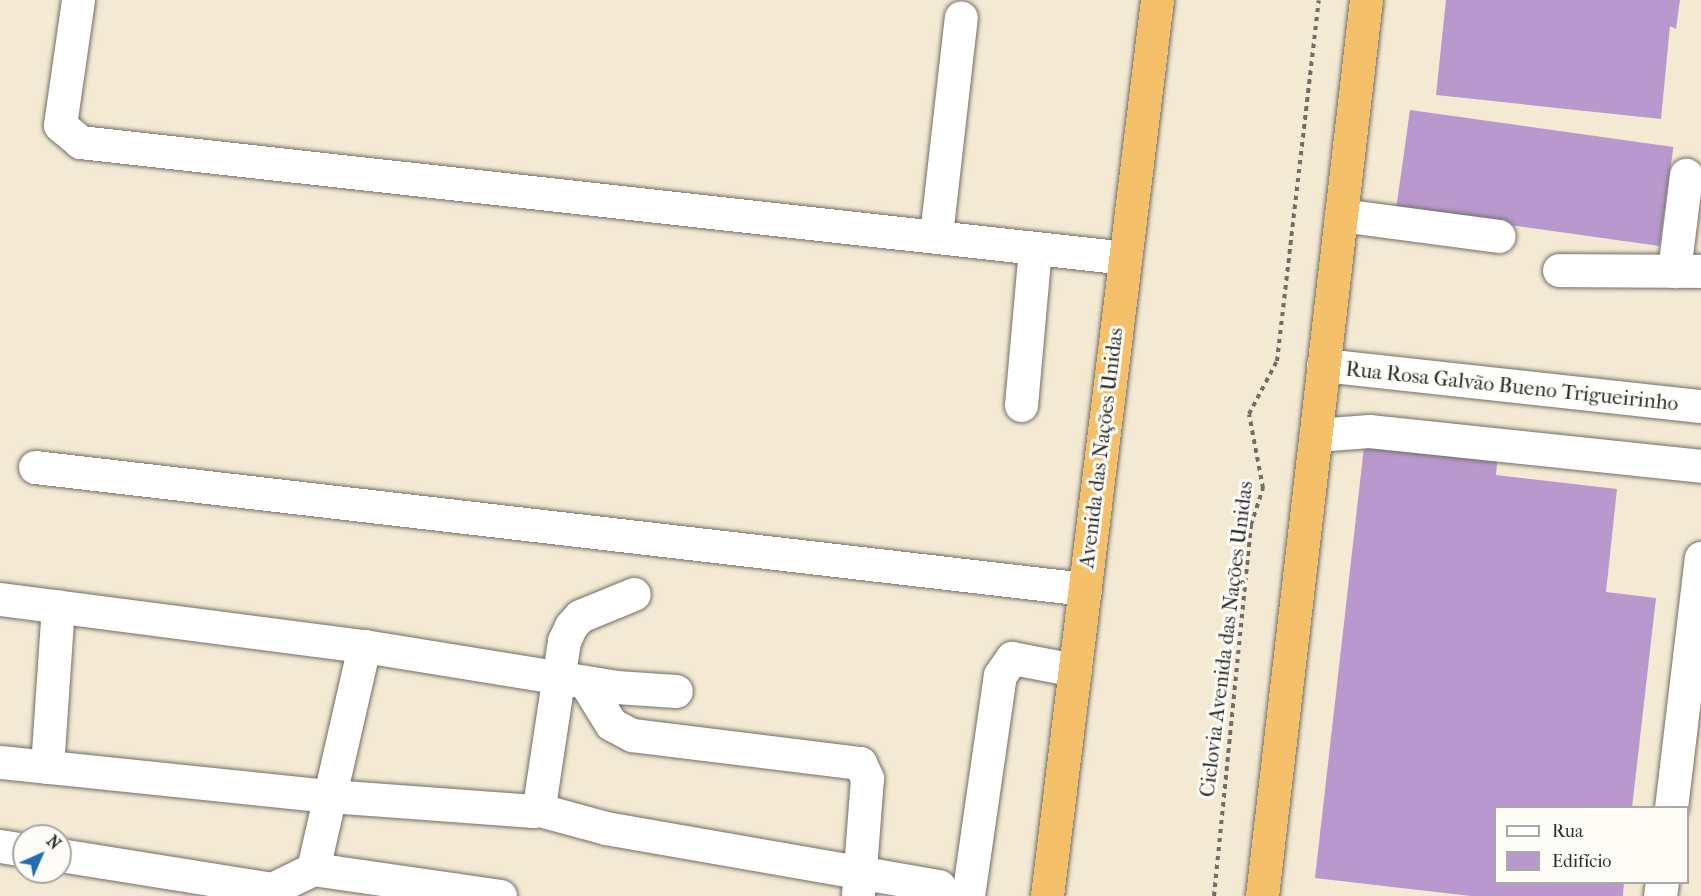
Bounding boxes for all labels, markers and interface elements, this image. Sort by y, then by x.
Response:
street label: Avenida das Nações Unidas [1074,326,1128,570]
street label: Rua Rosa Galvão Bueno Trigueirinho [1344,356,1680,416]
street label: Ciclovia Avenida das Nações Unidas [1194,480,1258,798]
legend [1494,806,1689,884]
text: Rua [1552,821,1583,842]
north arrow [12,824,72,884]
text: N [43,831,65,853]
text: Edifício [1552,851,1611,872]

